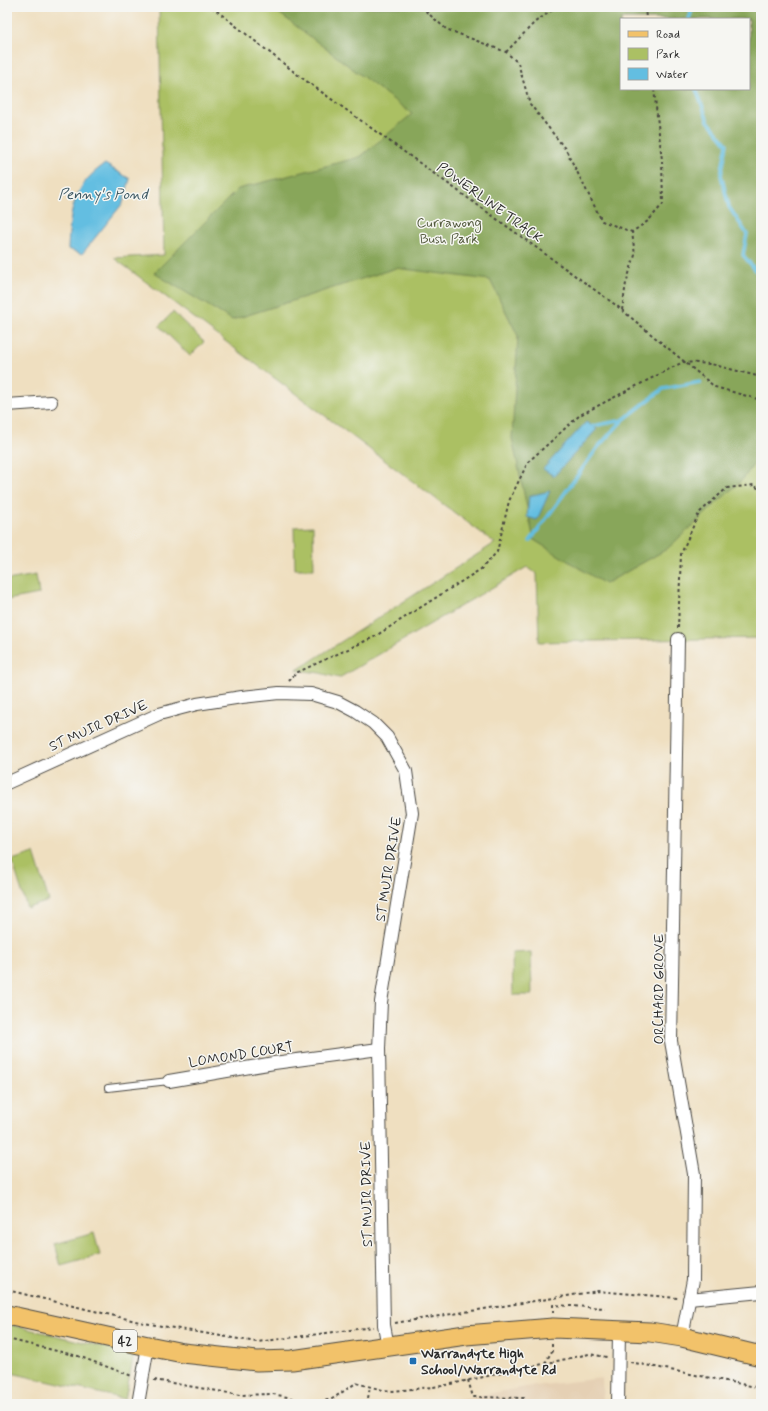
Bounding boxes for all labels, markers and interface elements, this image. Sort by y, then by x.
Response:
legend [620,18,750,90]
text: Road [656,27,680,43]
text: Park [656,47,680,63]
text: Water [656,67,688,83]
street label: POWERLINE TRACK [433,158,546,247]
water label: Penny's Pond [58,185,150,205]
park label: Currawong Bush Park [416,214,482,248]
street label: ST MUIR DRIVE [46,696,151,756]
street label: ST MUIR DRIVE [372,815,406,923]
street label: ORCHARD GROVE [650,933,668,1044]
street label: LOMOND COURT [188,1038,295,1072]
street label: ST MUIR DRIVE [357,1141,377,1247]
road number: 42 [113,1330,137,1352]
place label: Warrandyte High School/Warrandyte Rd [420,1345,556,1379]
marker: Warrandyte High School/Warrandyte Rd [408,1356,418,1366]

